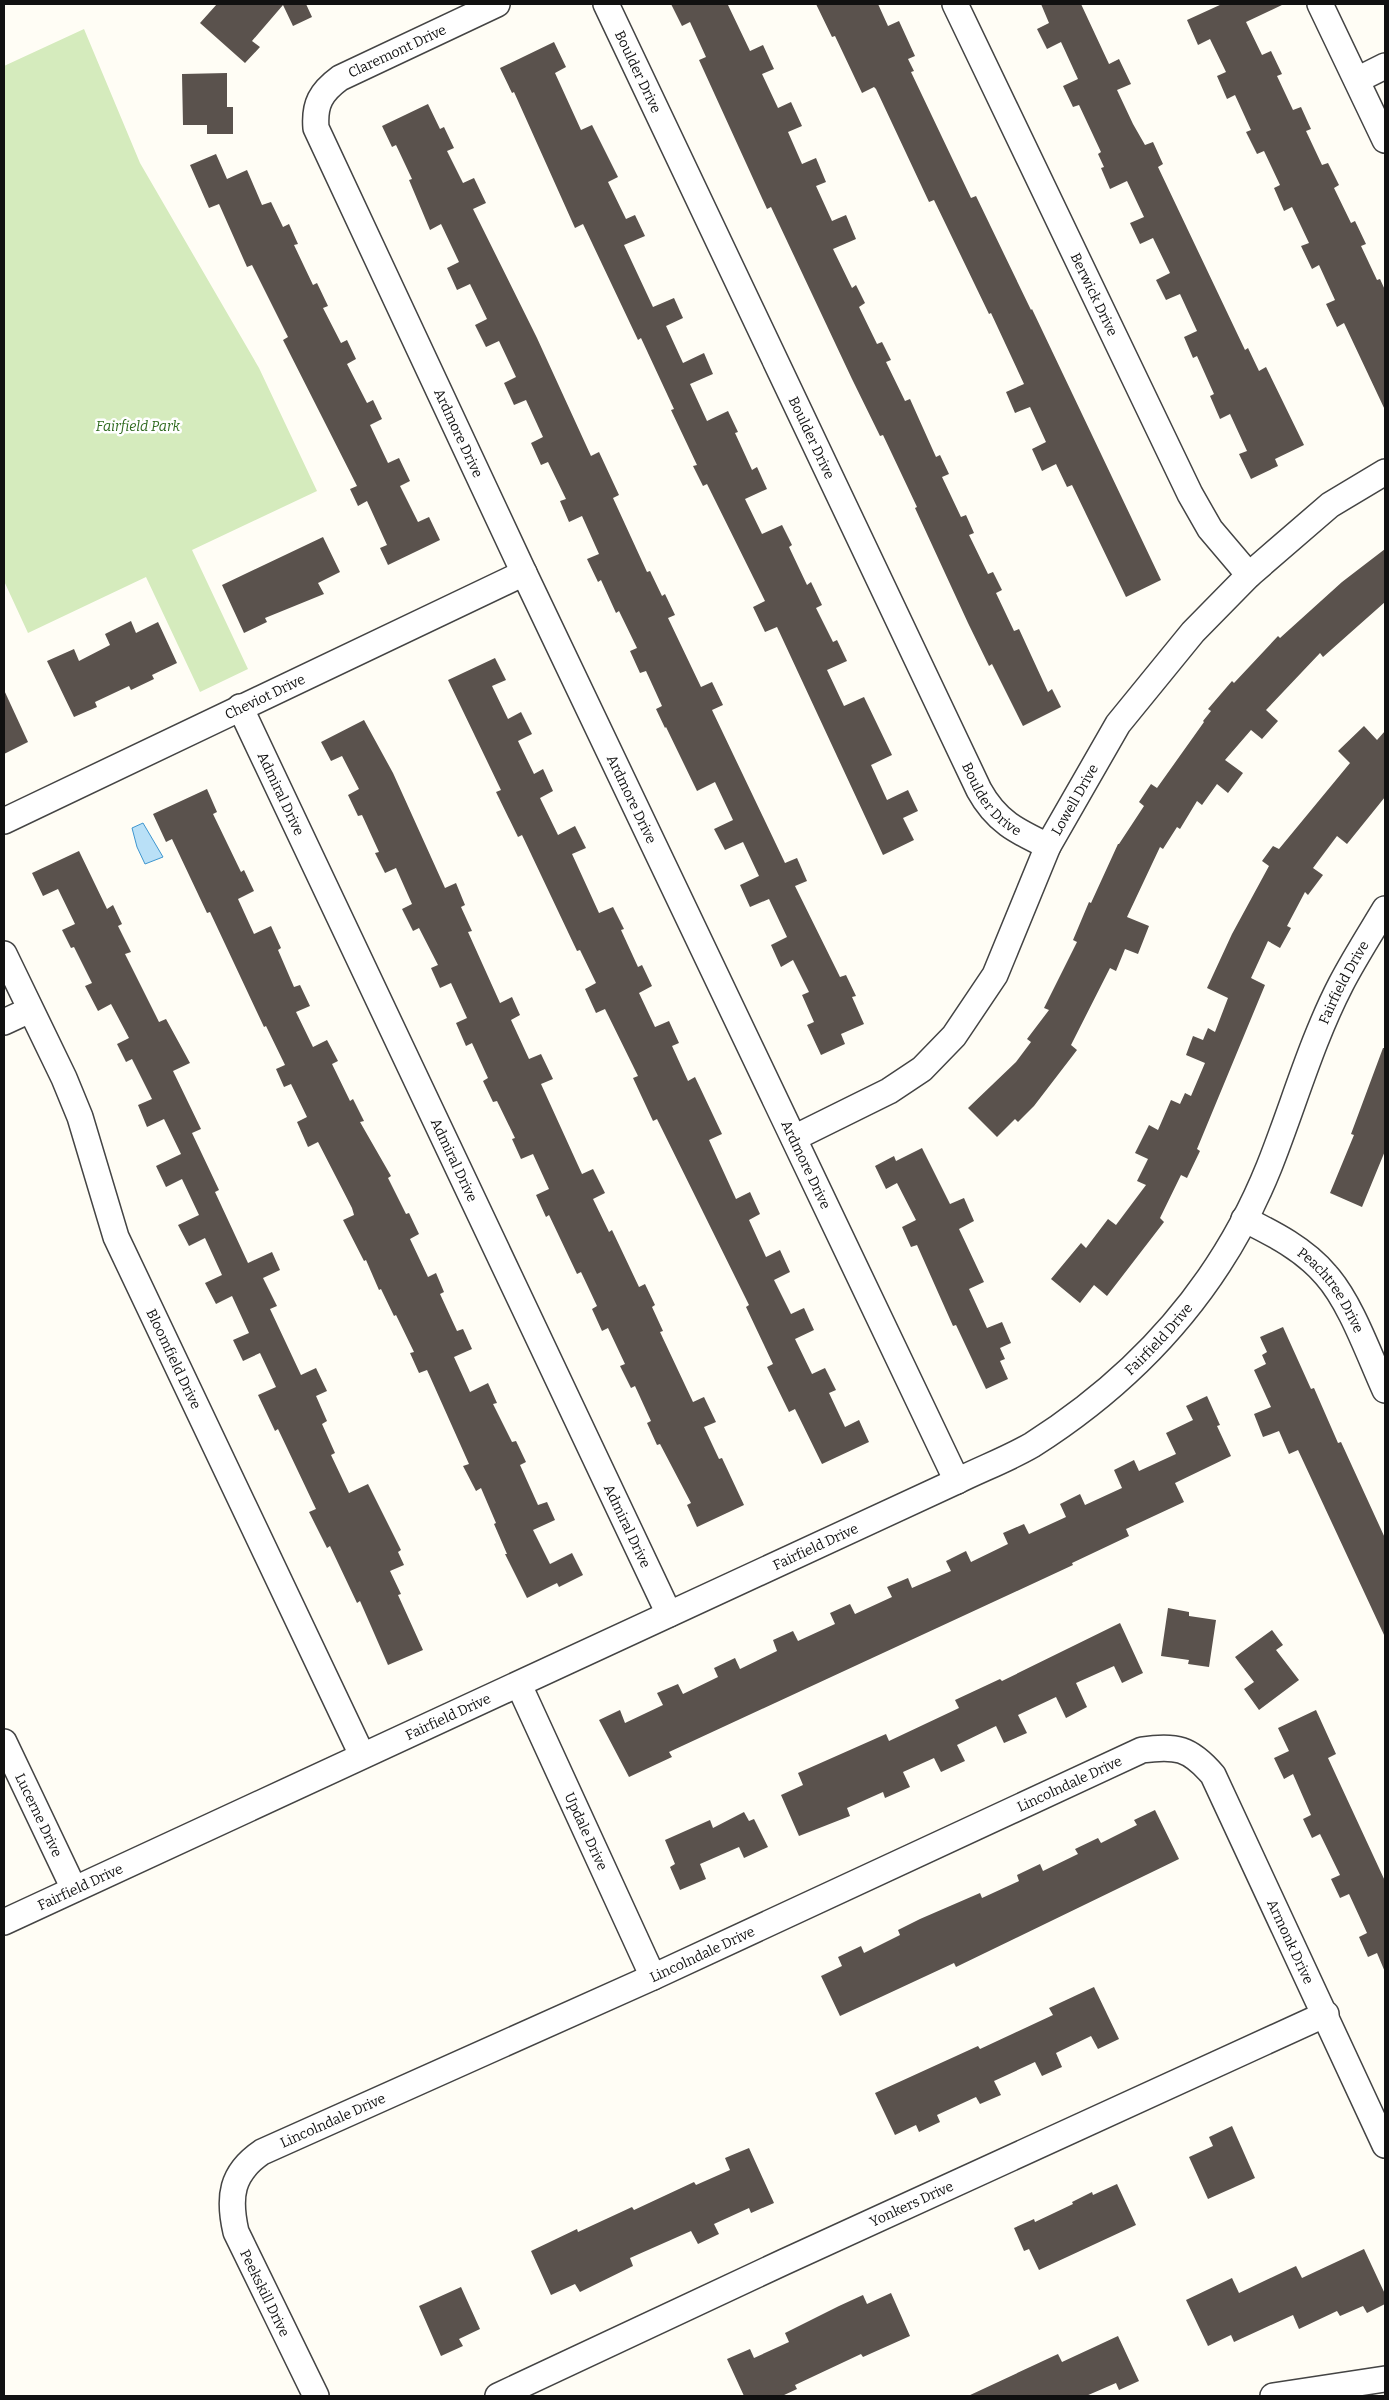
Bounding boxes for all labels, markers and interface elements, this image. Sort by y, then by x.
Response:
street label: Claremont Drive [345,21,449,82]
street label: Boulder Drive [611,28,665,116]
street label: Berwick Drive [1067,250,1121,339]
street label: Ardmore Drive [430,386,486,480]
street label: Boulder Drive [785,394,838,482]
park label: Fairfield Park [96,418,181,435]
street label: Cheviot Drive [222,671,308,723]
street label: Admiral Drive [254,750,308,838]
street label: Ardmore Drive [603,752,660,846]
street label: Boulder Drive [958,760,1024,840]
street label: Lowell Drive [1048,761,1102,839]
street label: Fairfield Drive [1315,938,1373,1027]
street label: Admiral Drive [427,1116,481,1205]
street label: Ardmore Drive [777,1118,834,1212]
street label: Peachtree Drive [1294,1244,1367,1336]
street label: Fairfield Drive [1122,1300,1196,1379]
street label: Bloomfield Drive [142,1306,204,1412]
street label: Admiral Drive [600,1482,654,1571]
street label: Fairfield Drive [770,1520,861,1574]
street label: Fairfield Drive [403,1690,493,1744]
street label: Lincolndale Drive [1015,1753,1125,1816]
street label: Lucerne Drive [11,1771,66,1860]
street label: Updale Drive [561,1790,611,1873]
street label: Fairfield Drive [35,1860,126,1914]
street label: Armonk Drive [1263,1897,1317,1987]
street label: Lincolndale Drive [647,1923,757,1986]
street label: Lincolndale Drive [278,2090,388,2152]
street label: Yonkers Drive [867,2178,956,2231]
street label: Peekskill Drive [236,2247,293,2340]

